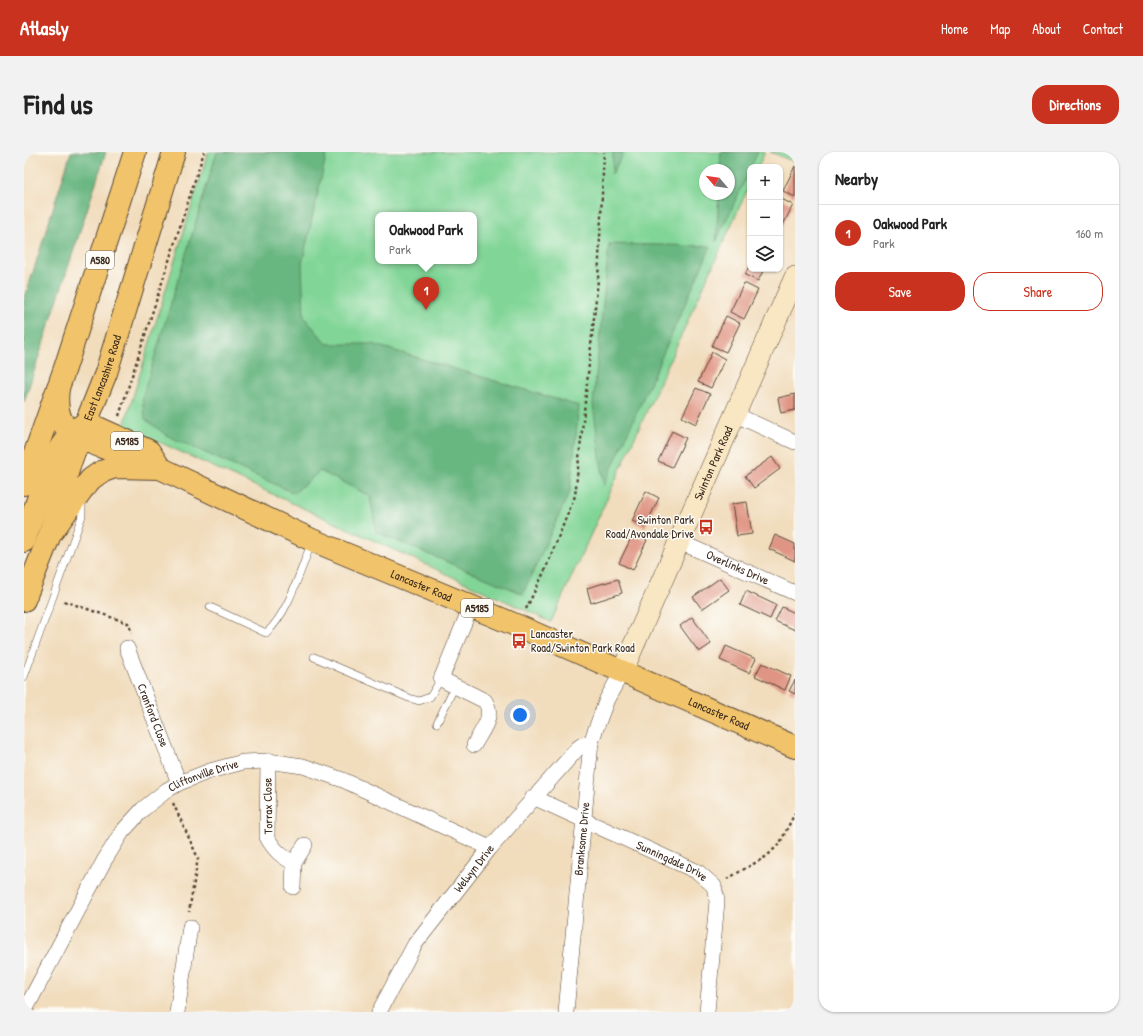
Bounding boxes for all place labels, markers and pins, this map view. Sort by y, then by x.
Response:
pin: 1 [413,277,439,310]
place label: Swinton Park Road/Avondale Drive [606,511,694,542]
bus stop icon: Swinton Park Road/Avondale Drive [697,518,715,536]
place label: Lancaster Road/Swinton Park Road [531,625,635,656]
bus stop icon: Lancaster Road/Swinton Park Road [510,632,528,650]

